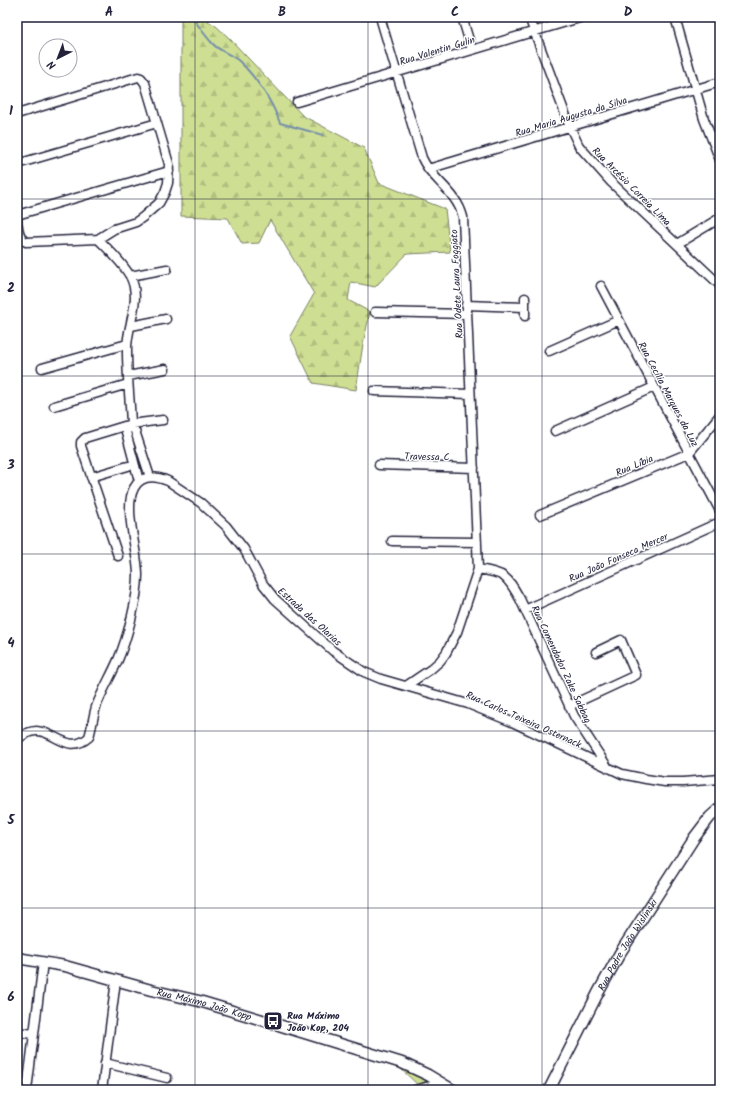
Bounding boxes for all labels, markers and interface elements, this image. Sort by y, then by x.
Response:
text: A [105,2,113,23]
text: B [278,2,286,23]
text: C [451,2,459,23]
text: D [624,2,633,23]
street label: Rua Valentin Gulin [398,32,477,70]
north arrow [38,38,78,78]
text: N [43,56,61,74]
street label: Rua Maria Augusta da Silva [513,92,630,142]
text: 1 [9,101,13,122]
street label: Rua Arcésio Correia Lima [588,144,675,230]
street label: Rua Odete Laura Foggiato [446,229,468,339]
text: 2 [7,278,15,299]
street label: Rua Cecília Marques da Luz [634,339,703,450]
street label: Travessa C [404,449,450,465]
street label: Rua Líbia [613,451,656,481]
text: 3 [6,455,15,476]
street label: Rua João Fonseca Mercer [566,529,671,587]
street label: Estrada das Olarias [274,584,346,650]
street label: Rua Comendador Zake Sabbag [527,603,596,726]
text: 4 [7,633,15,654]
street label: Rua Carlos Teixeira Osternack [463,687,584,753]
text: 5 [7,810,16,831]
street label: Rua Padre João Wislinski [594,896,662,994]
street label: Rua Máximo João Kopp [155,985,254,1025]
text: 6 [7,987,15,1008]
place label: Rua Máximo João Kop, 204 [287,1008,349,1036]
bus stop icon: Rua Máximo João Kop, 204 [262,1010,284,1032]

